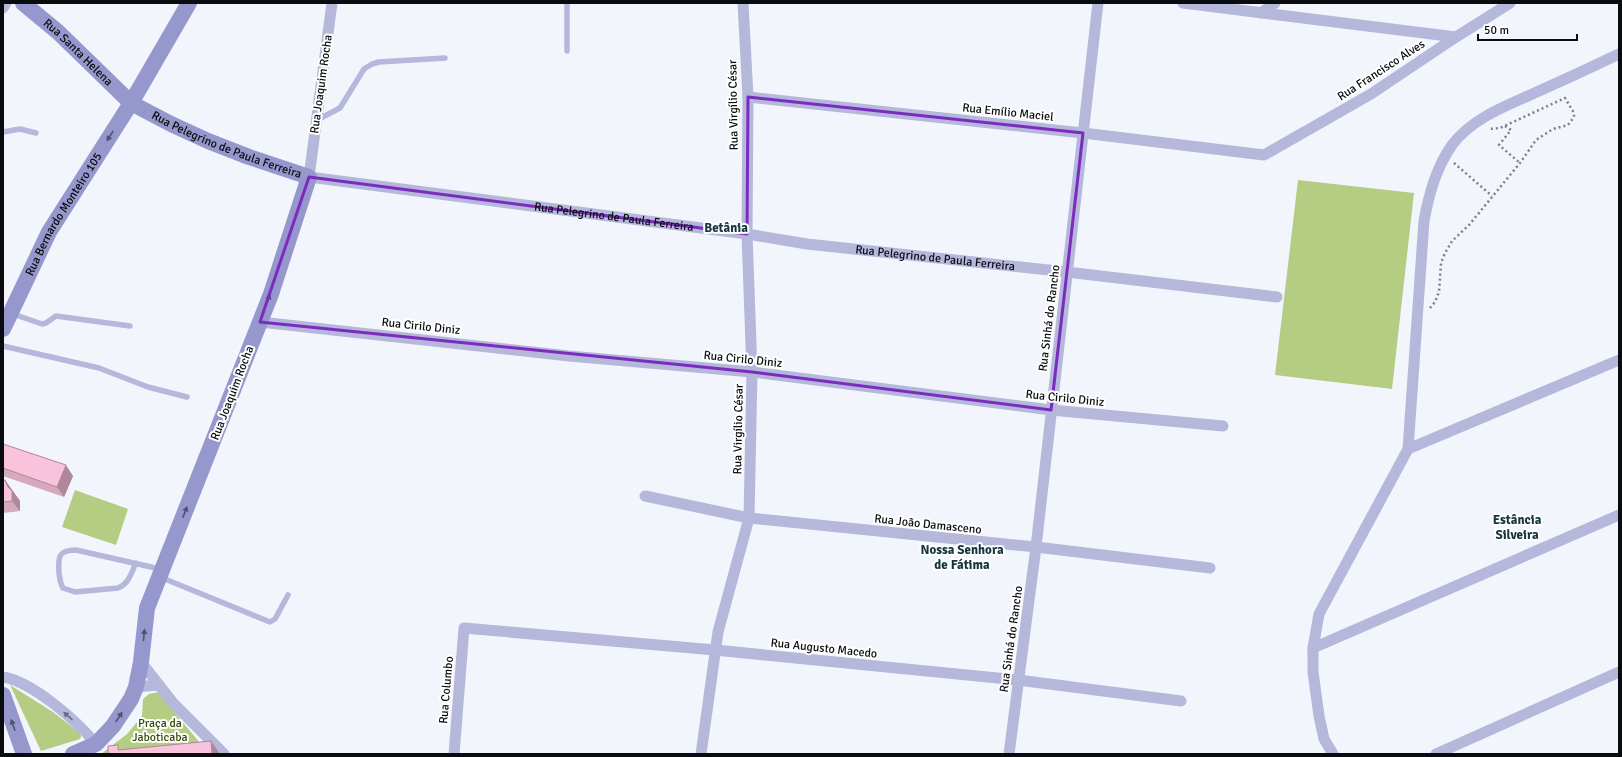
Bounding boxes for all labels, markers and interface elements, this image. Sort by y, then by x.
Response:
street label: Rua Santa Helena [40,16,116,89]
scale bar [1478,16,1577,42]
text: 50 m [1484,23,1509,38]
street label: Rua Joaquim Rocha [307,34,336,135]
street label: Rua Francisco Alves [1335,37,1428,104]
street label: Rua Virgílio César [725,59,742,150]
street label: Rua Emílio Maciel [962,100,1055,125]
street label: Rua Pelegrino de Paula Ferreira [149,108,304,182]
one-way arrow [106,131,114,141]
street label: Rua Bernardo Monteiro 105 [22,150,106,278]
street label: Rua Pelegrino de Paula Ferreira [533,199,694,235]
district label: Betânia [704,220,748,236]
street label: Rua Pelegrino de Paula Ferreira [854,242,1016,274]
street label: Rua Sinhá do Rancho [1036,264,1063,372]
one-way arrow [266,294,272,306]
street label: Rua Cirilo Diniz [381,315,461,338]
street label: Rua Joaquim Rocha [208,344,257,442]
street label: Rua Cirilo Diniz [703,348,783,371]
street label: Rua Virgílio César [730,383,747,475]
street label: Rua Cirilo Diniz [1025,387,1105,410]
one-way arrow [182,507,188,518]
street label: Rua João Damasceno [874,511,982,538]
district label: Estância Silveira [1493,512,1542,543]
district label: Nossa Senhora de Fátima [920,542,1004,573]
street label: Rua Sinhá do Rancho [997,585,1026,693]
one-way arrow [141,629,148,641]
street label: Rua Augusto Macedo [770,635,878,662]
street label: Rua Columbo [436,656,457,724]
one-way arrow [63,712,74,721]
one-way arrow [115,712,123,723]
park label: Praça da Jaboticaba [132,716,188,745]
one-way arrow [10,718,16,730]

